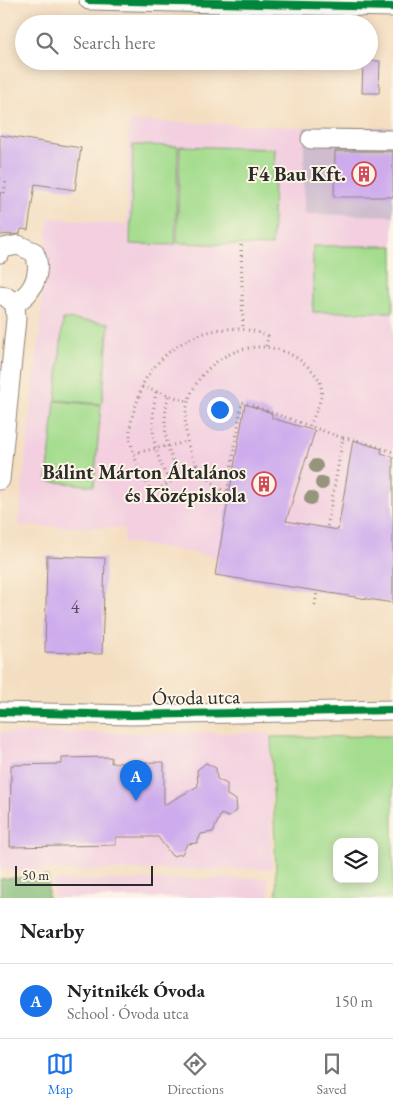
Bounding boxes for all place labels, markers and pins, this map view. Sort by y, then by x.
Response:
place label: F4 Bau Kft. [248,161,346,187]
building icon: F4 Bau Kft. [351,161,377,187]
place label: Bálint Márton Általános és Középiskola [42,459,246,508]
building icon: Bálint Márton Általános és Középiskola [251,471,277,497]
pin: A [120,760,152,801]

